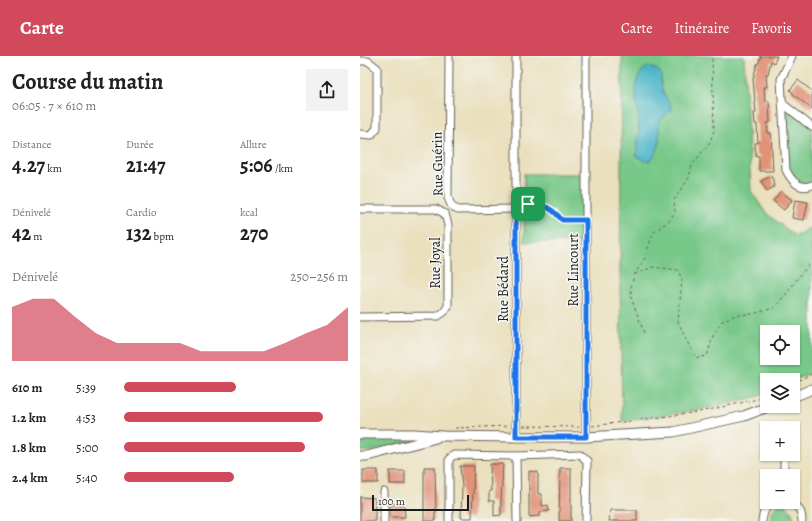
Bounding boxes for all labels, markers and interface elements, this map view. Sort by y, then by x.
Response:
text: Carte [20,15,64,41]
text: Carte [621,19,652,38]
text: Itinéraire [674,19,729,38]
text: Favoris [751,19,792,38]
text: Course du matin [12,67,163,97]
button: share [306,69,348,111]
text: 06:05 · 7 × 610 m [12,97,96,114]
street label: Rue Guérin [427,131,448,196]
text: Distance [12,137,51,152]
text: Durée [126,137,154,152]
text: Allure [240,137,267,152]
text: 4.27 [12,152,45,179]
text: 21:47 [126,152,166,179]
text: 5:06 [240,152,273,179]
text: km [45,161,62,176]
text: /km [273,161,293,176]
pin [511,187,545,221]
icon: arrive [517,193,539,215]
text: Dénivelé [12,205,51,220]
text: Cardio [126,205,157,220]
text: kcal [240,205,258,220]
text: 42 [12,220,31,247]
text: 132 [126,220,151,247]
text: 270 [240,220,268,247]
text: m [31,229,42,244]
text: bpm [151,229,174,244]
street label: Rue Lincourt [564,233,583,307]
street label: Rue Joyal [426,237,445,289]
street label: Rue Bédard [494,256,513,322]
text: Dénivelé [12,268,58,285]
text: 250–256 m [290,268,348,285]
map controls [760,325,800,509]
button: locate [760,325,800,365]
button: layers [760,373,800,413]
text: 610 m [12,379,42,396]
text: 5:39 [76,379,96,396]
text: 1.2 km [12,409,46,426]
text: 4:53 [76,409,96,426]
button: + [760,421,800,461]
text: 1.8 km [12,439,46,456]
text: 5:00 [76,439,99,456]
text: 2.4 km [12,469,48,486]
text: 5:40 [76,469,98,486]
button: − [760,469,800,509]
scale bar [372,493,469,512]
text: 100 m [378,494,405,509]

